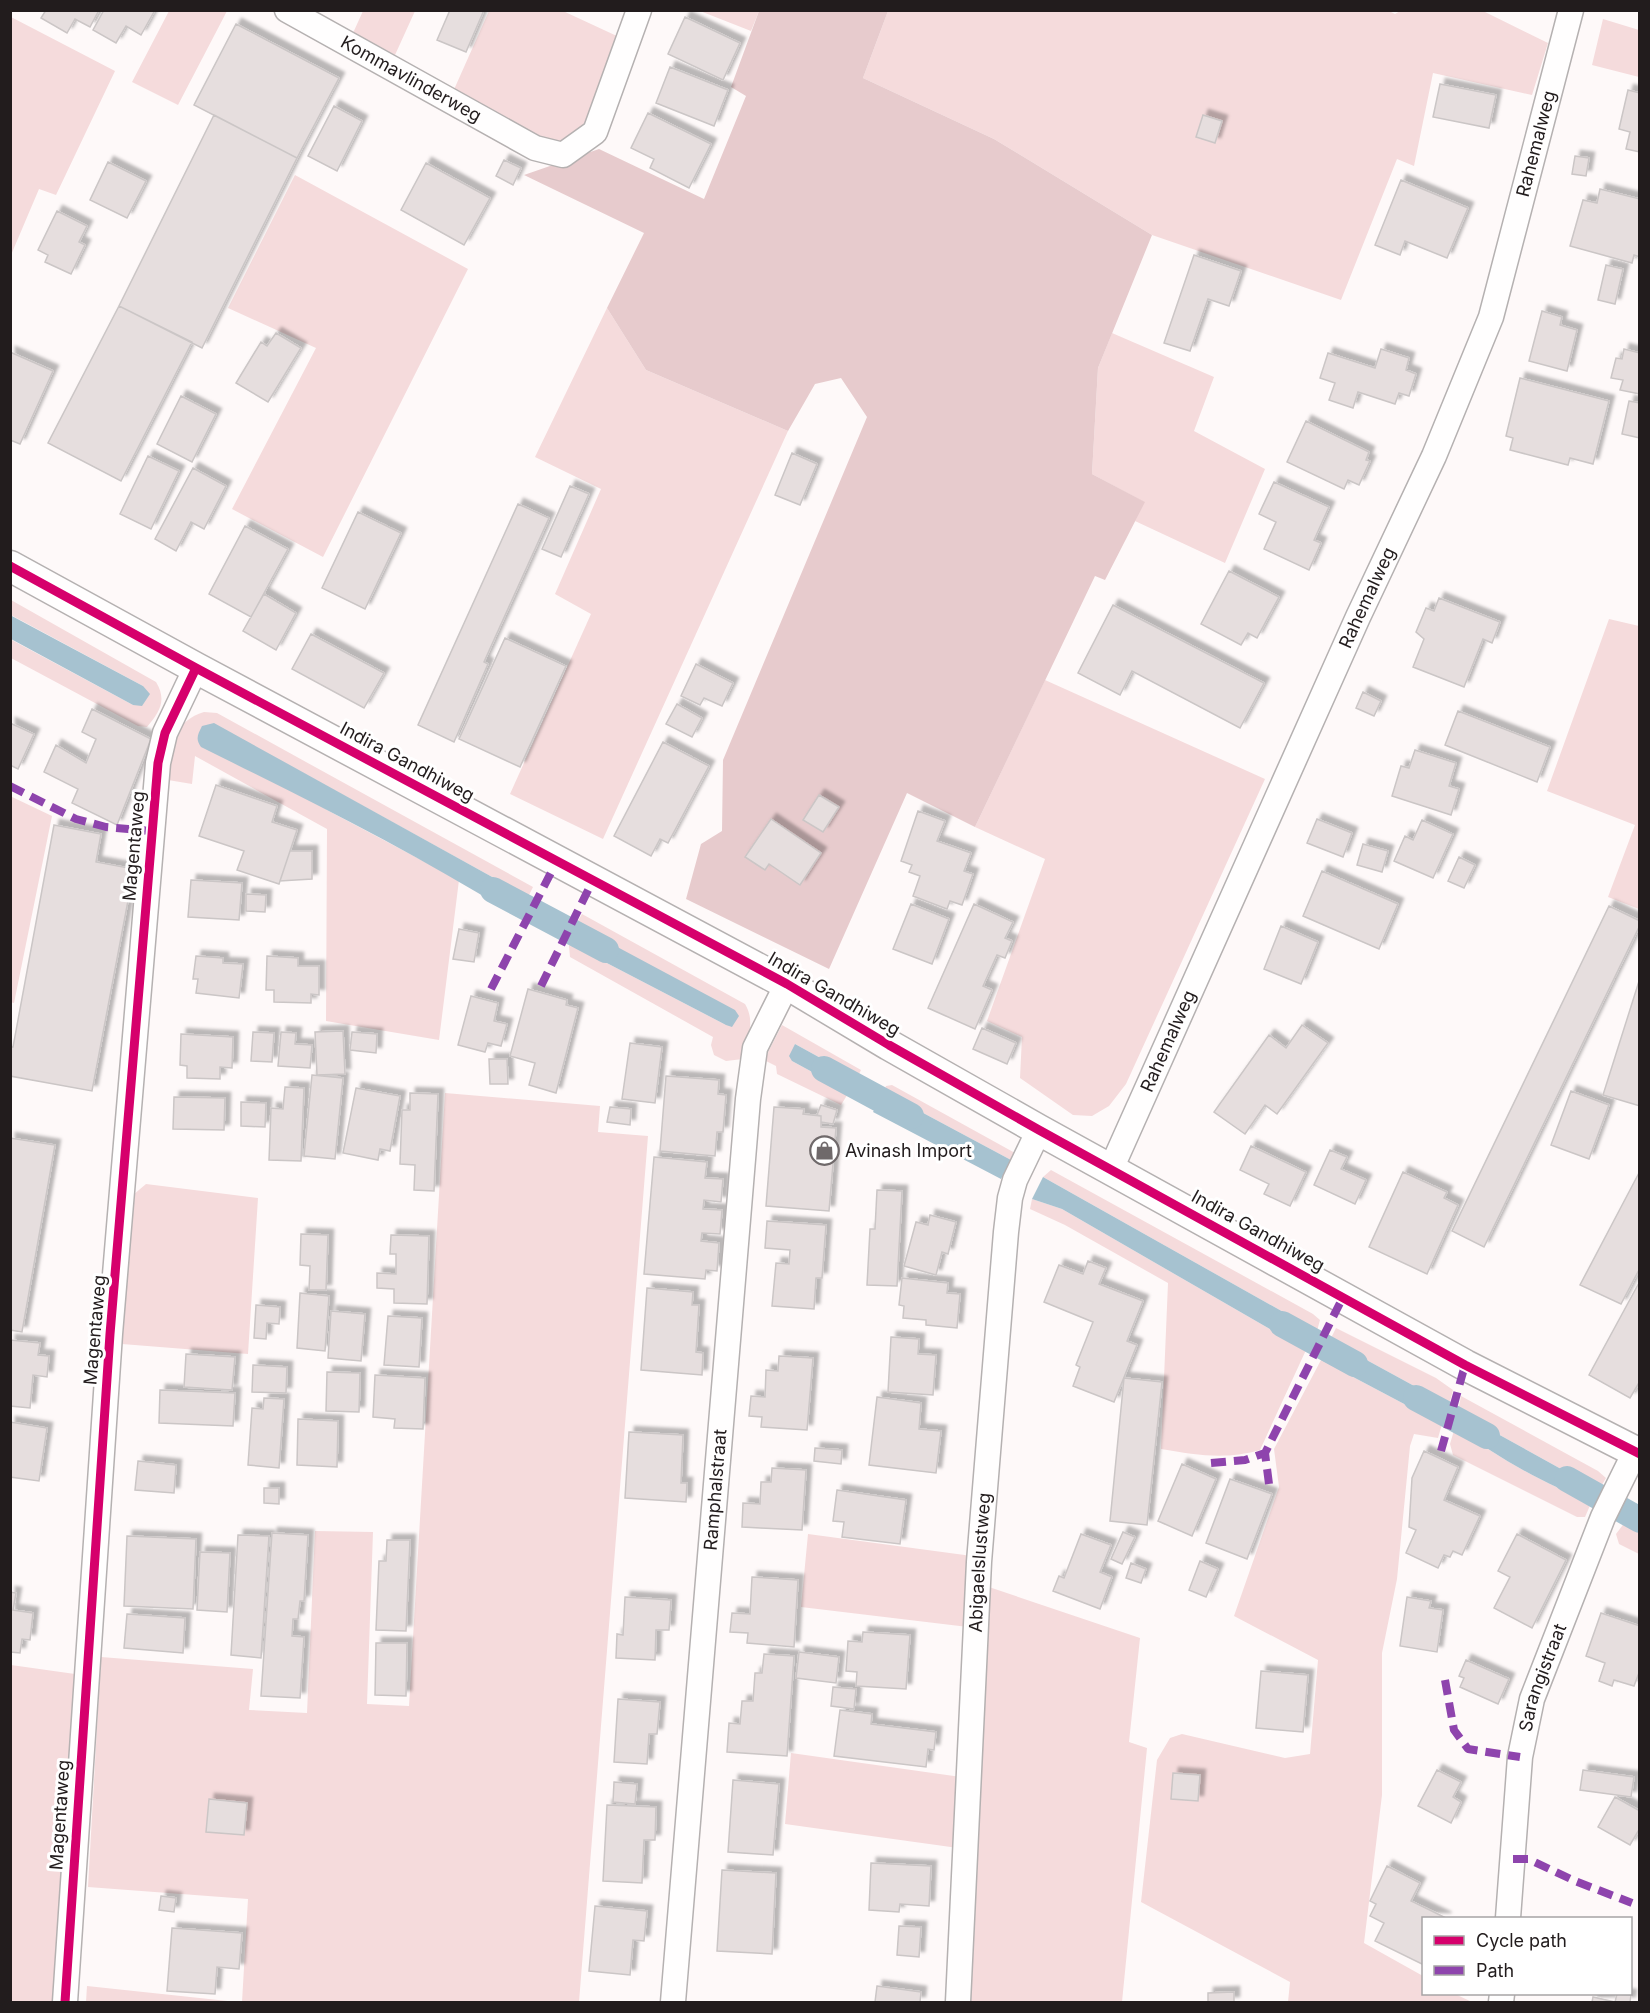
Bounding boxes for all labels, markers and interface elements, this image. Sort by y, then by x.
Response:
street label: Kommavlinderweg [337,31,485,126]
street label: Rahemalweg [1512,88,1560,199]
street label: Rahemalweg [1334,544,1399,651]
street label: Indira Gandhiweg [337,717,478,806]
street label: Magentaweg [118,790,149,902]
street label: Indira Gandhiweg [765,947,904,1040]
street label: Rahemalweg [1136,987,1200,1095]
shop icon: Avinash Import [808,1135,840,1167]
place label: Avinash Import [845,1140,972,1161]
street label: Indira Gandhiweg [1188,1185,1328,1276]
street label: Magentaweg [79,1274,110,1386]
street label: Ramphalstraat [700,1428,731,1551]
street label: Abigaelslustweg [965,1492,995,1633]
street label: Sarangistraat [1515,1621,1570,1733]
street label: Magentaweg [45,1759,74,1871]
legend [1422,1917,1632,1995]
text: Cycle path [1476,1930,1567,1951]
text: Path [1476,1960,1514,1981]

